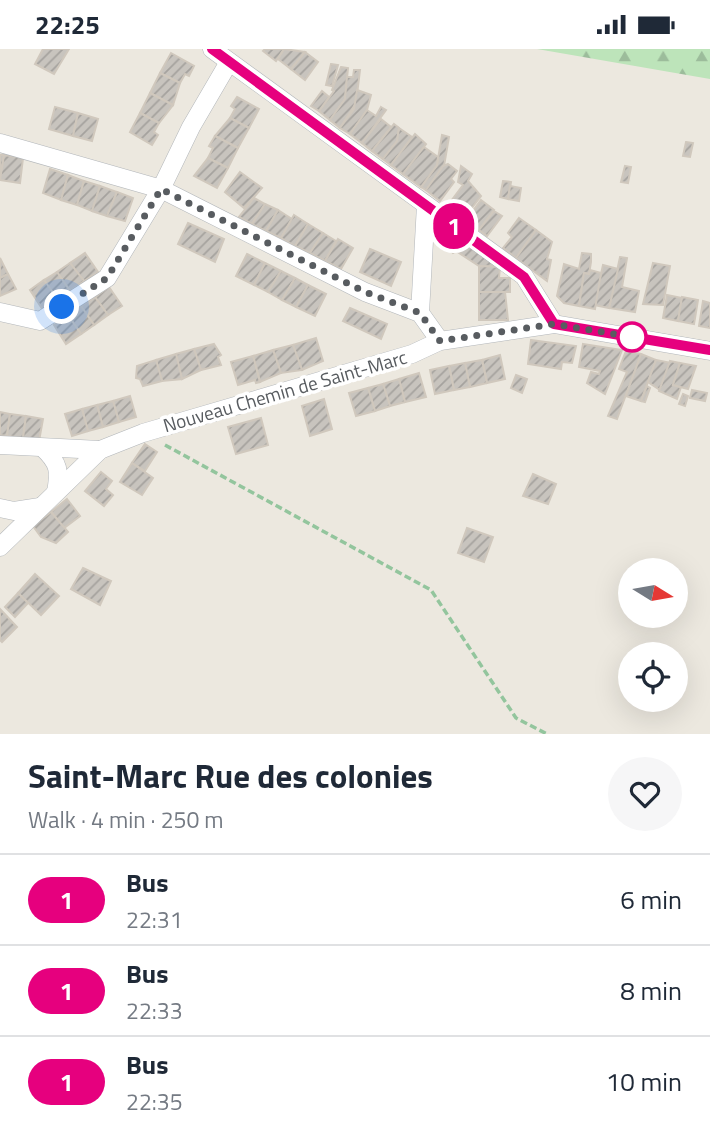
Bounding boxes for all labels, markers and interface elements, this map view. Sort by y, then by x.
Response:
text: 22:25 [35,5,100,44]
line badge: 1 [431,203,477,249]
text: 1 [447,208,461,244]
your location [44,289,79,324]
unlabelled marker [617,322,647,352]
street label: Nouveau Chemin de Saint-Marc [160,342,410,439]
north arrow [618,558,688,628]
map controls [618,558,688,712]
button: locate [618,642,688,712]
text: Saint-Marc Rue des colonies [28,751,433,801]
button: heart [608,757,682,831]
text: Walk · 4 min · 250 m [28,802,224,837]
text: Bus [126,863,168,902]
text: 6 min [620,880,682,919]
text: 1 [60,882,73,918]
text: 22:31 [126,902,183,937]
text: Bus [126,954,168,993]
text: 8 min [620,971,682,1010]
text: 1 [60,973,73,1009]
text: 22:33 [126,993,183,1028]
text: Bus [126,1045,168,1084]
text: 10 min [606,1062,682,1101]
text: 1 [60,1064,73,1100]
text: 22:35 [126,1084,183,1119]

